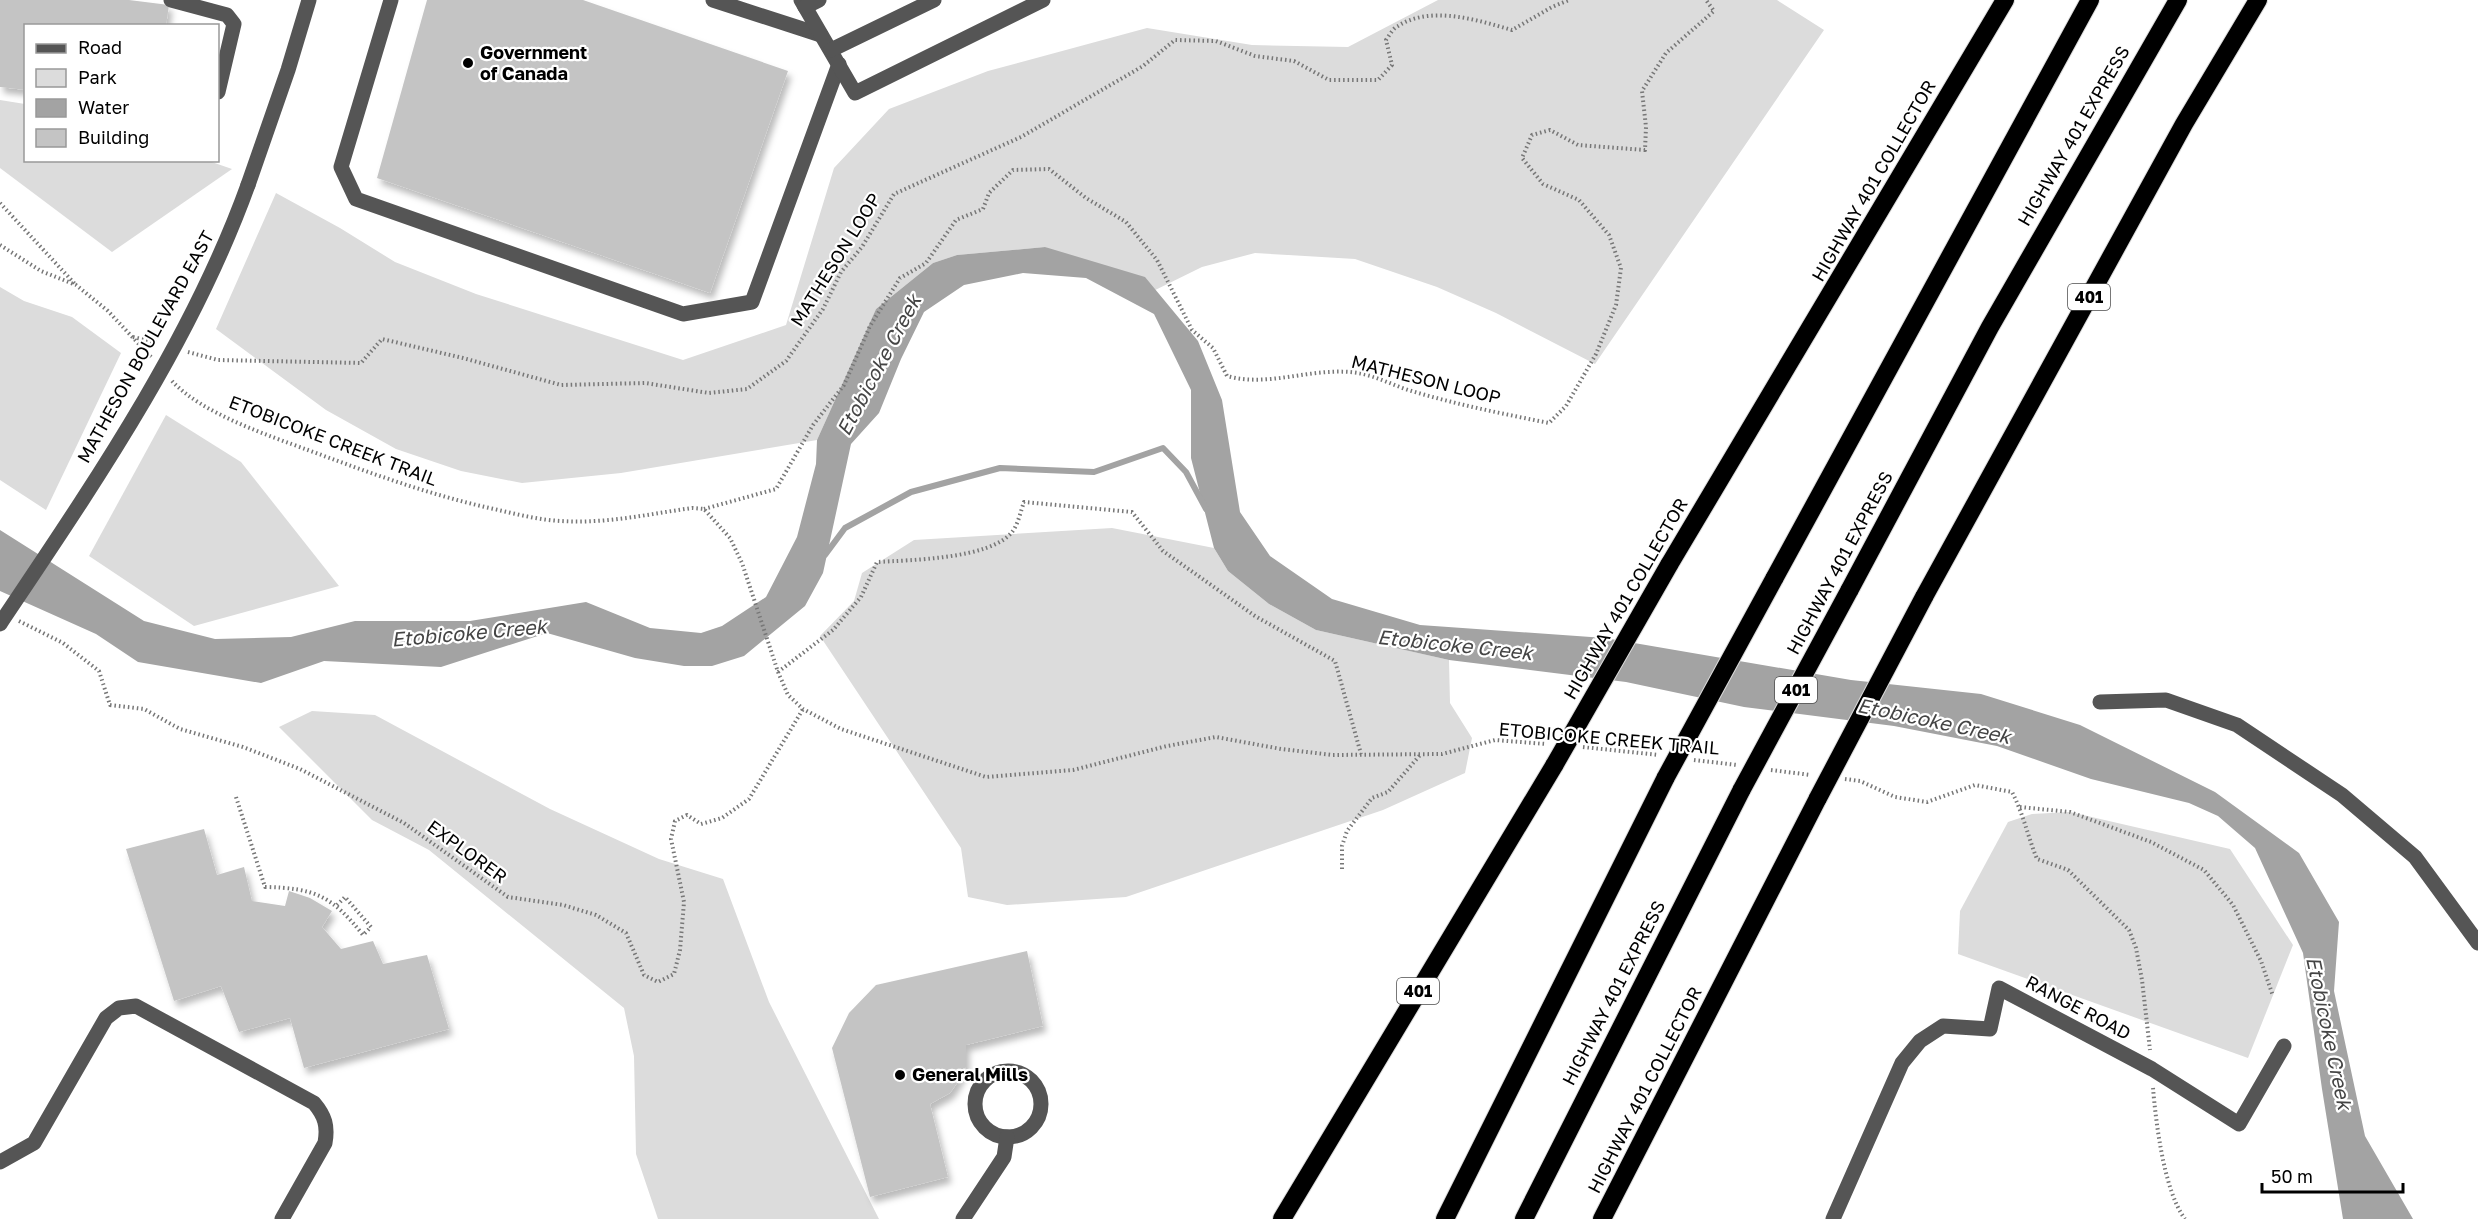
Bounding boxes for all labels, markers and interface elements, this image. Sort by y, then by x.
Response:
legend [24,24,219,162]
text: Road [78,36,122,58]
place label: Government of Canada [480,41,587,84]
street label: HIGHWAY 401 EXPRESS [2012,41,2134,230]
marker: Government of Canada [461,56,475,70]
text: Park [78,66,117,88]
street label: HIGHWAY 401 COLLECTOR [1806,76,1940,285]
text: Water [78,96,129,118]
text: Building [78,126,149,148]
street label: MATHESON LOOP [785,189,885,330]
street label: MATHESON BOULEVARD EAST [72,227,218,466]
road number: 401 [2068,284,2110,310]
water label: Etobicoke Creek [831,288,927,439]
street label: MATHESON LOOP [1349,350,1503,408]
street label: ETOBICOKE CREEK TRAIL [226,390,441,490]
street label: HIGHWAY 401 EXPRESS [1781,467,1897,658]
street label: HIGHWAY 401 COLLECTOR [1558,494,1692,703]
water label: Etobicoke Creek [390,613,550,651]
water label: Etobicoke Creek [1376,624,1537,664]
road number: 401 [1775,677,1817,703]
water label: Etobicoke Creek [1855,692,2016,749]
street label: ETOBICOKE CREEK TRAIL [1498,717,1720,759]
street label: EXPLORER [424,815,512,887]
street label: HIGHWAY 401 EXPRESS [1557,896,1669,1089]
water label: Etobicoke Creek [2302,954,2358,1114]
street label: RANGE ROAD [2022,970,2135,1044]
road number: 401 [1397,978,1439,1004]
street label: HIGHWAY 401 COLLECTOR [1582,983,1706,1196]
place label: General Mills [912,1063,1028,1085]
marker: General Mills [893,1068,907,1082]
scale bar [2262,1156,2403,1194]
text: 50 m [2271,1165,2313,1187]

